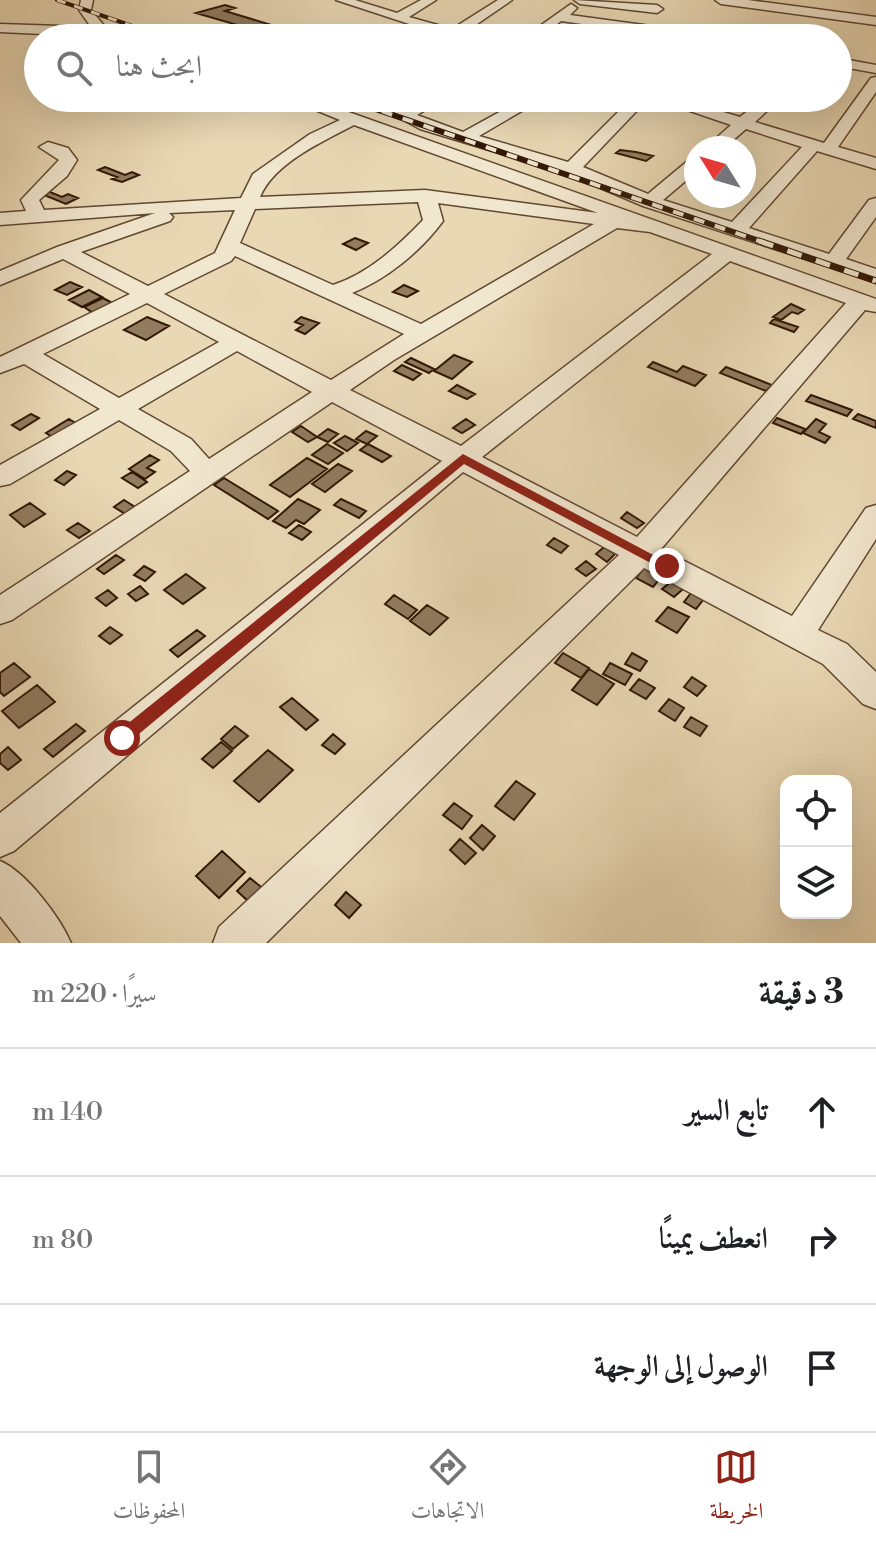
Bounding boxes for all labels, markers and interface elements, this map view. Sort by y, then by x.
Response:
search box [24,24,852,112]
icon: search [52,46,96,90]
text: ابحث هنا [116,48,202,86]
north arrow [684,136,756,208]
route end [649,548,685,584]
route start [104,720,140,756]
map controls [780,775,852,919]
button: locate [780,775,852,847]
button: layers [780,847,852,919]
text: 3 دقيقة [759,972,844,1014]
text: سيرًا · 220 m [32,978,157,1010]
icon: ahead [800,1090,844,1134]
text: تابع السير [685,1092,768,1130]
text: 140 m [32,1096,103,1128]
icon: right [800,1218,844,1262]
text: انعطف يمينًا [659,1220,768,1258]
text: 80 m [32,1224,93,1256]
icon: arrive [800,1346,844,1390]
text: الوصول إلى الوجهة [594,1348,768,1386]
tab: المحفوظات [113,1445,185,1532]
tab: الاتجاهات [411,1445,484,1532]
tab: الخريطة [710,1445,763,1532]

